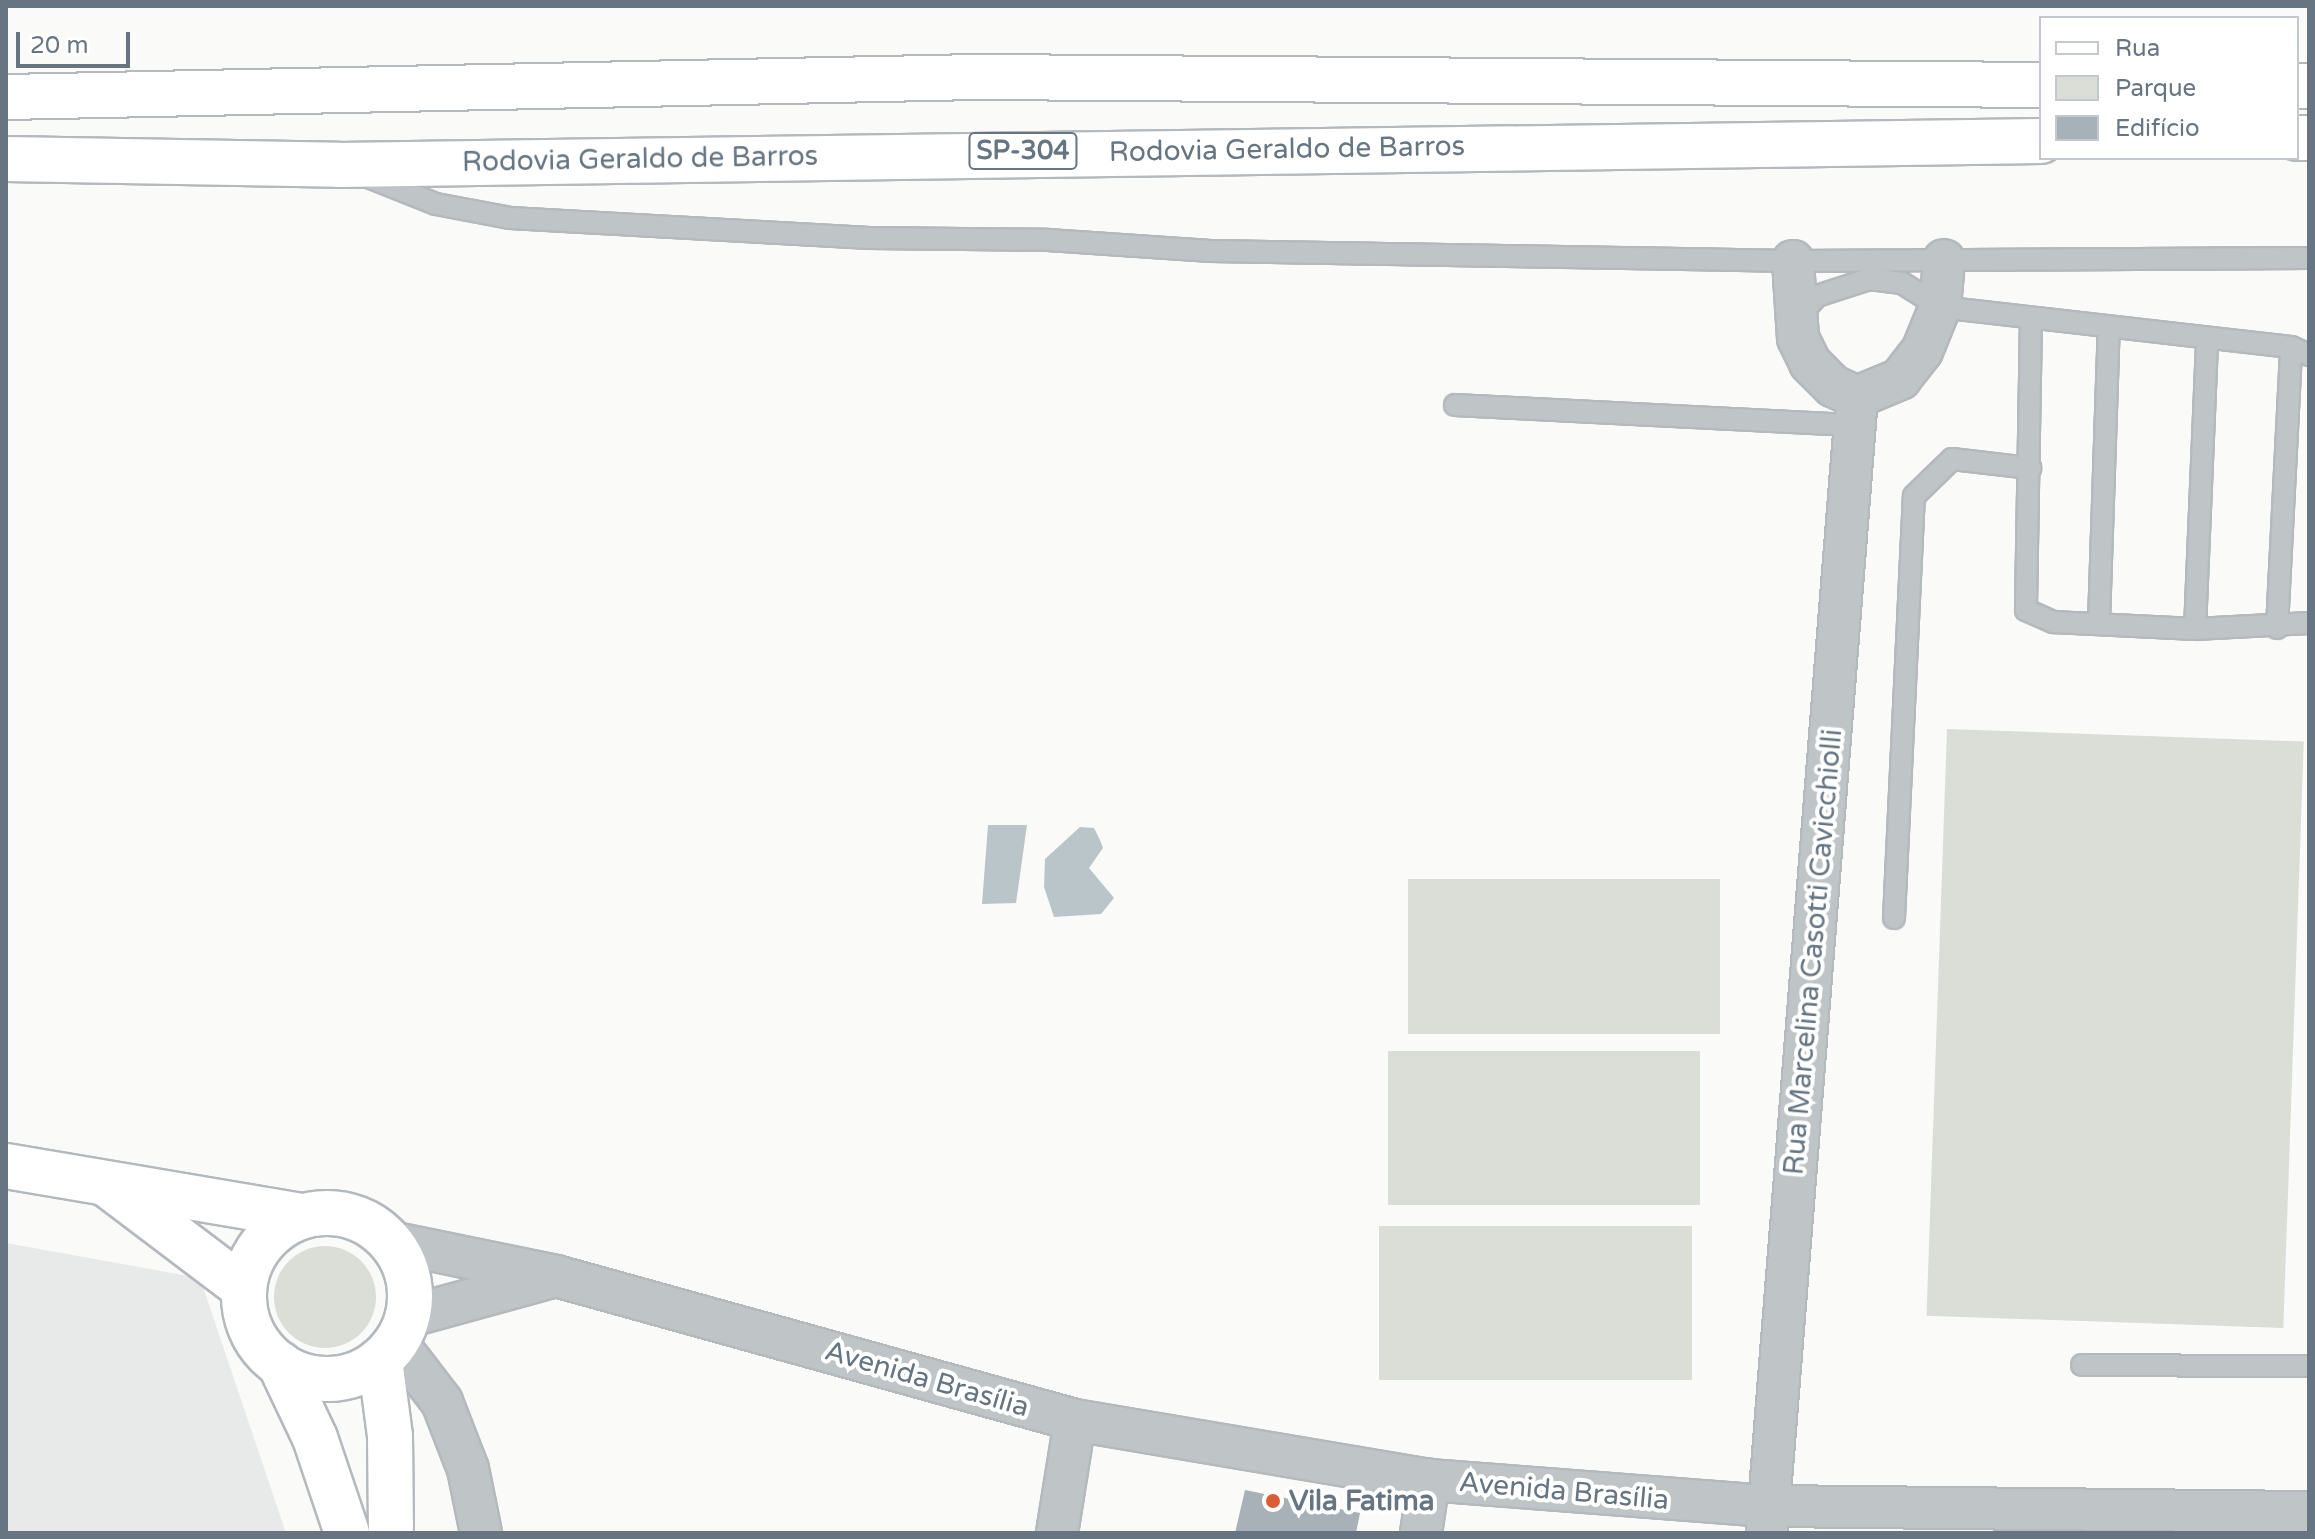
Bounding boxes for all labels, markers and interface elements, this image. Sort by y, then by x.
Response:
scale bar [20,16,134,66]
legend [2039,16,2299,160]
text: 20 m [30,31,88,60]
text: Rua [2115,34,2160,63]
text: Parque [2115,74,2196,103]
text: Edifício [2115,114,2200,143]
road number: SP-304 [967,129,1079,173]
street label: Rodovia Geraldo de Barros [1109,129,1465,169]
street label: Rodovia Geraldo de Barros [462,139,818,179]
street label: Rua Marcelina Casotti Cavicchiolli [1777,728,1849,1176]
street label: Avenida Brasília [821,1334,1033,1424]
street label: Avenida Brasília [1458,1465,1670,1517]
place label: Vila Fatima [1289,1484,1435,1518]
marker: Vila Fatima [1264,1492,1282,1510]

